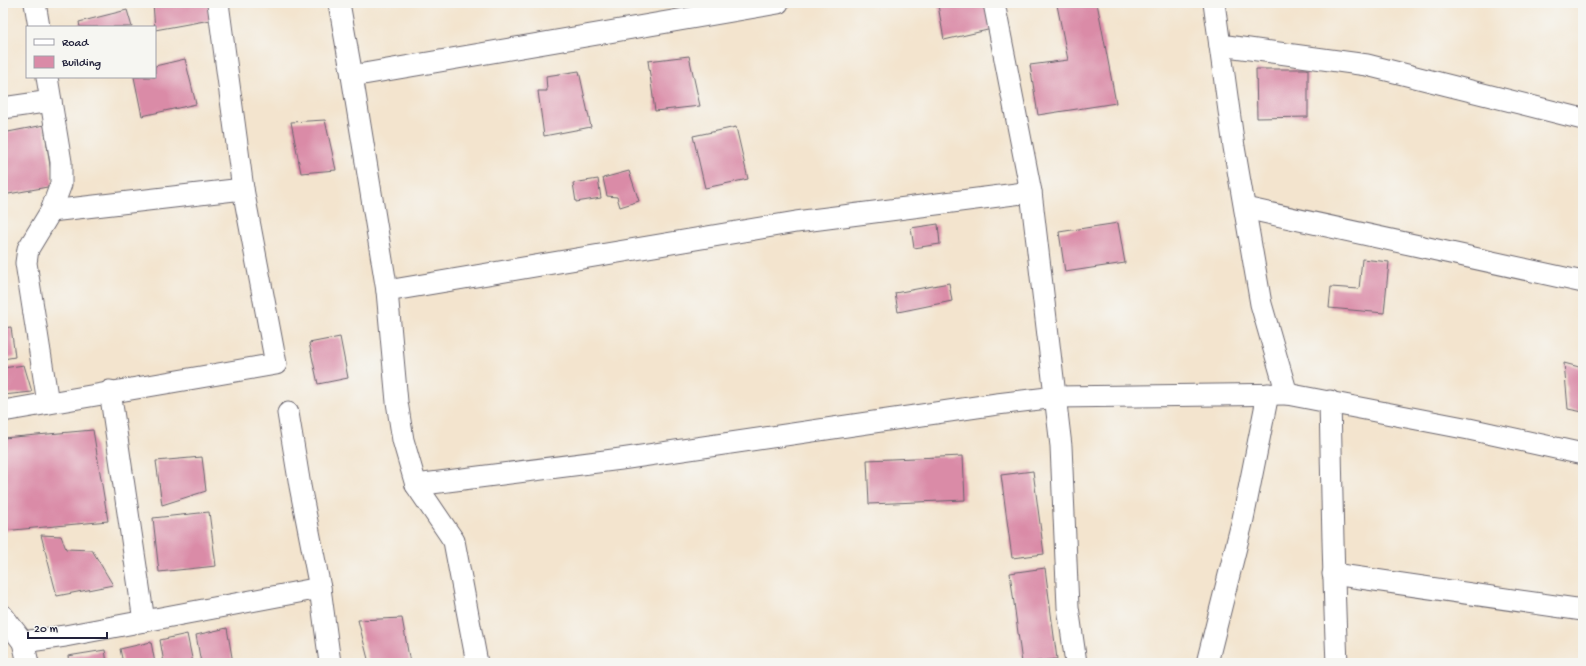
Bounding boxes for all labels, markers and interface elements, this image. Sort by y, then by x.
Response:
legend [26,26,156,78]
text: Road [62,37,89,51]
text: Building [61,57,101,71]
scale bar [28,614,107,640]
text: 20 m [34,623,59,637]

